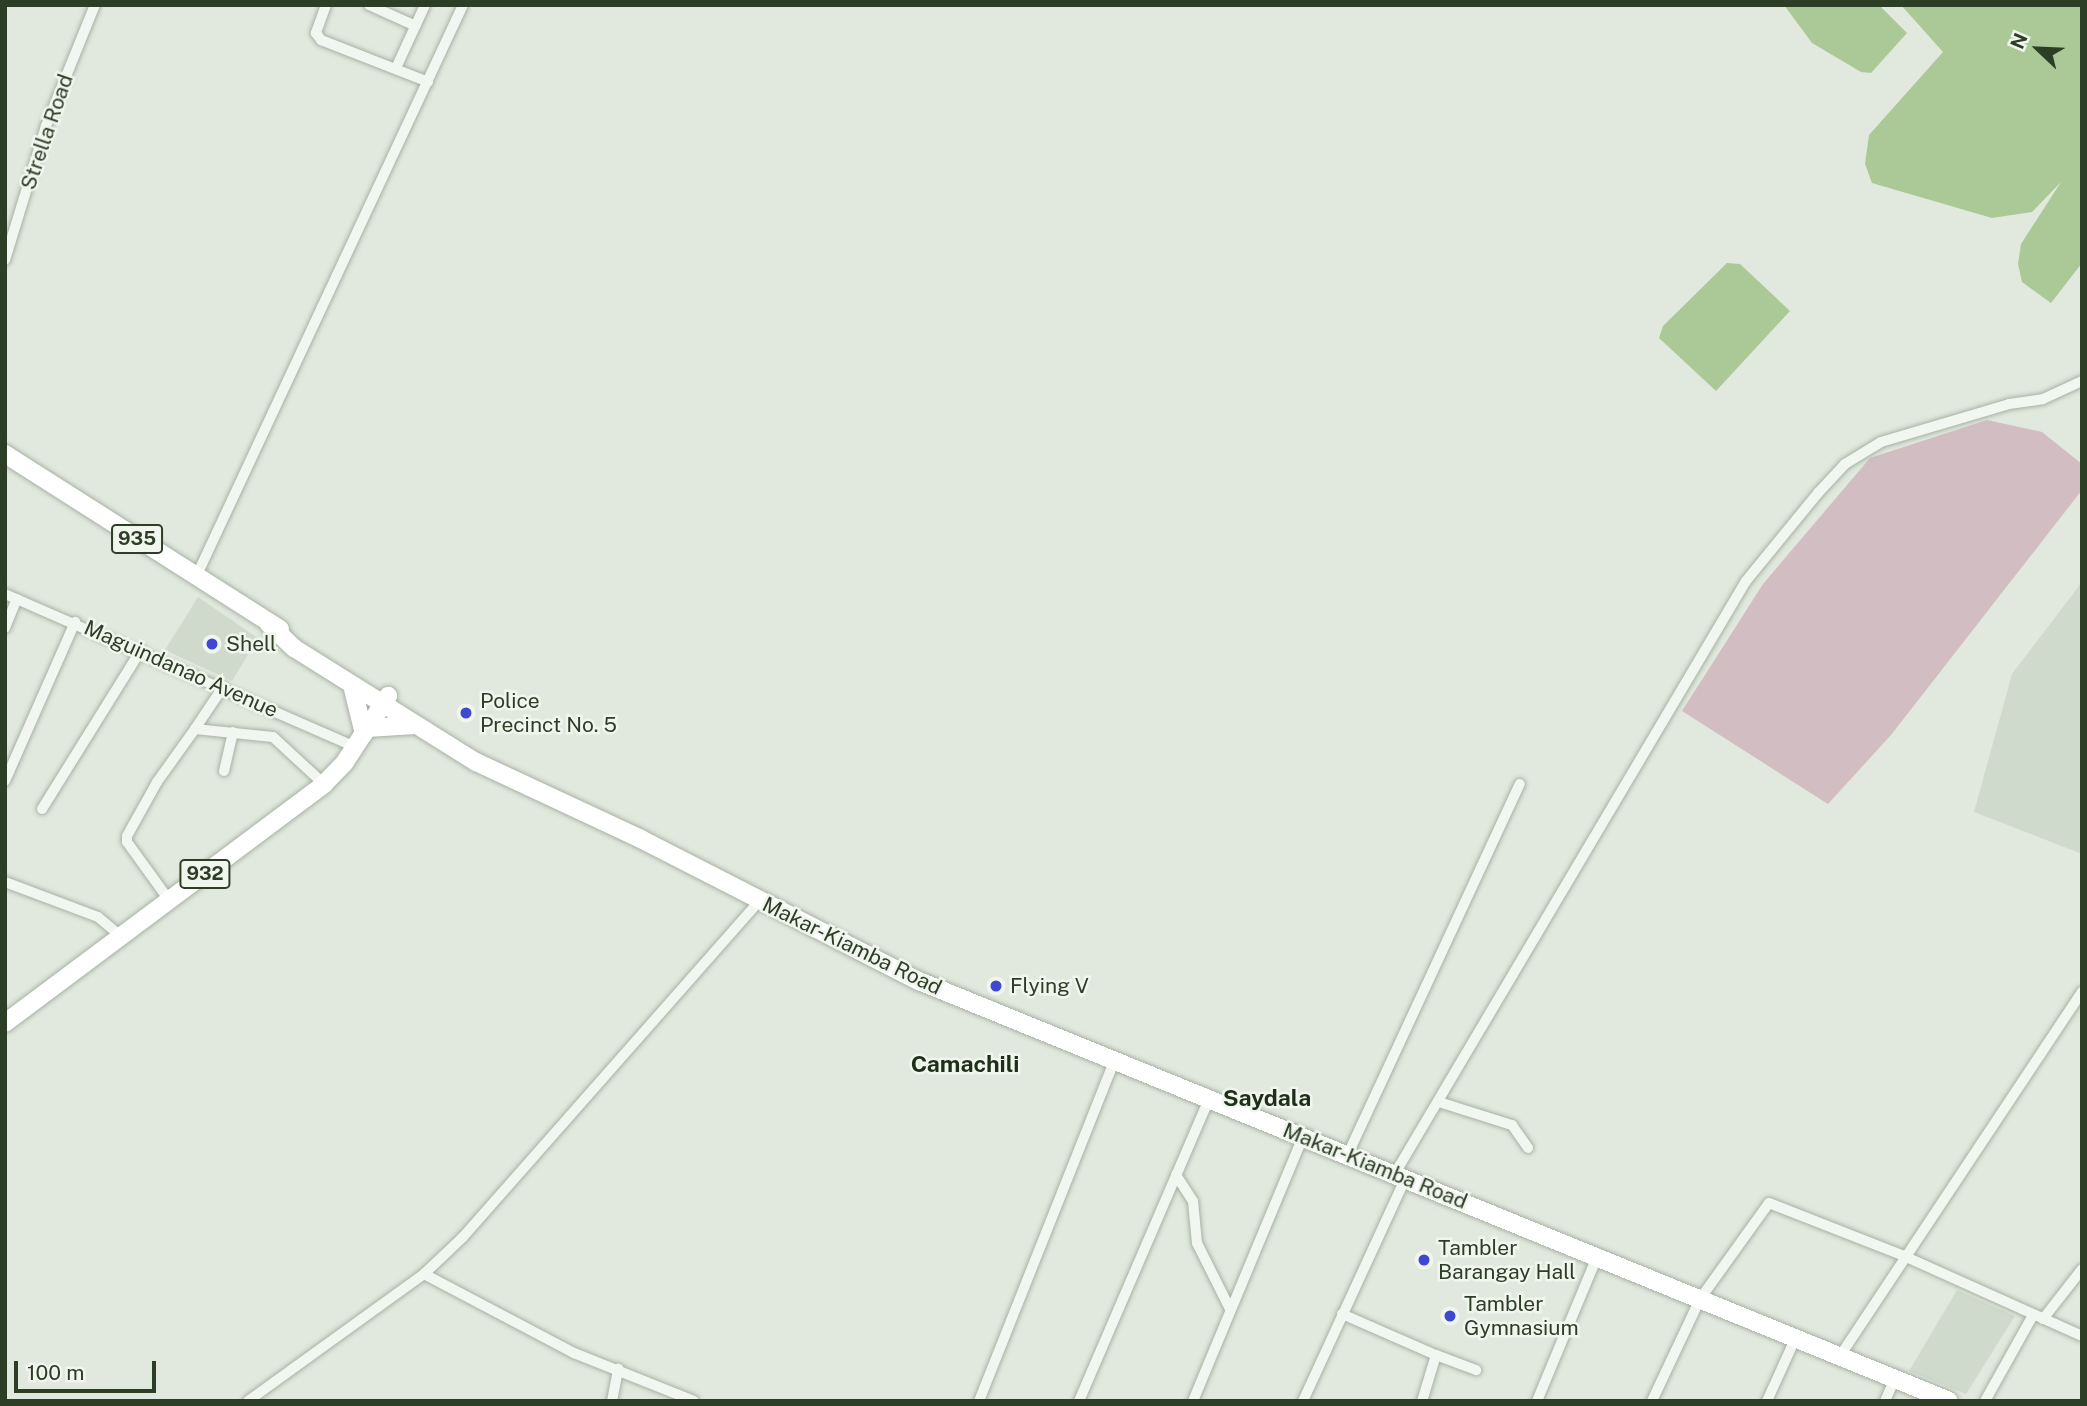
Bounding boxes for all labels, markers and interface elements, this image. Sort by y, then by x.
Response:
north arrow [2003,14,2073,84]
text: N [2006,30,2032,52]
street label: Strella Road [15,71,79,193]
road number: 935 [111,524,163,554]
street label: Maguindanao Avenue [80,615,282,723]
place label: Shell [226,631,276,657]
marker: Shell [204,636,220,652]
place label: Police Precinct No. 5 [480,688,617,738]
marker: Police Precinct No. 5 [458,705,474,721]
road number: 932 [179,859,231,890]
street label: Makar-Kiamba Road [758,892,946,1000]
place label: Flying V [1010,973,1089,999]
marker: Flying V [988,978,1004,994]
district label: Camachili [911,1050,1019,1078]
district label: Saydala [1223,1084,1311,1112]
street label: Makar-Kiamba Road [1279,1118,1471,1214]
place label: Tambler Barangay Hall [1438,1235,1576,1285]
marker: Tambler Barangay Hall [1416,1252,1432,1268]
place label: Tambler Gymnasium [1464,1291,1579,1341]
marker: Tambler Gymnasium [1442,1308,1458,1324]
scale bar [18,1346,159,1390]
text: 100 m [27,1360,84,1385]

